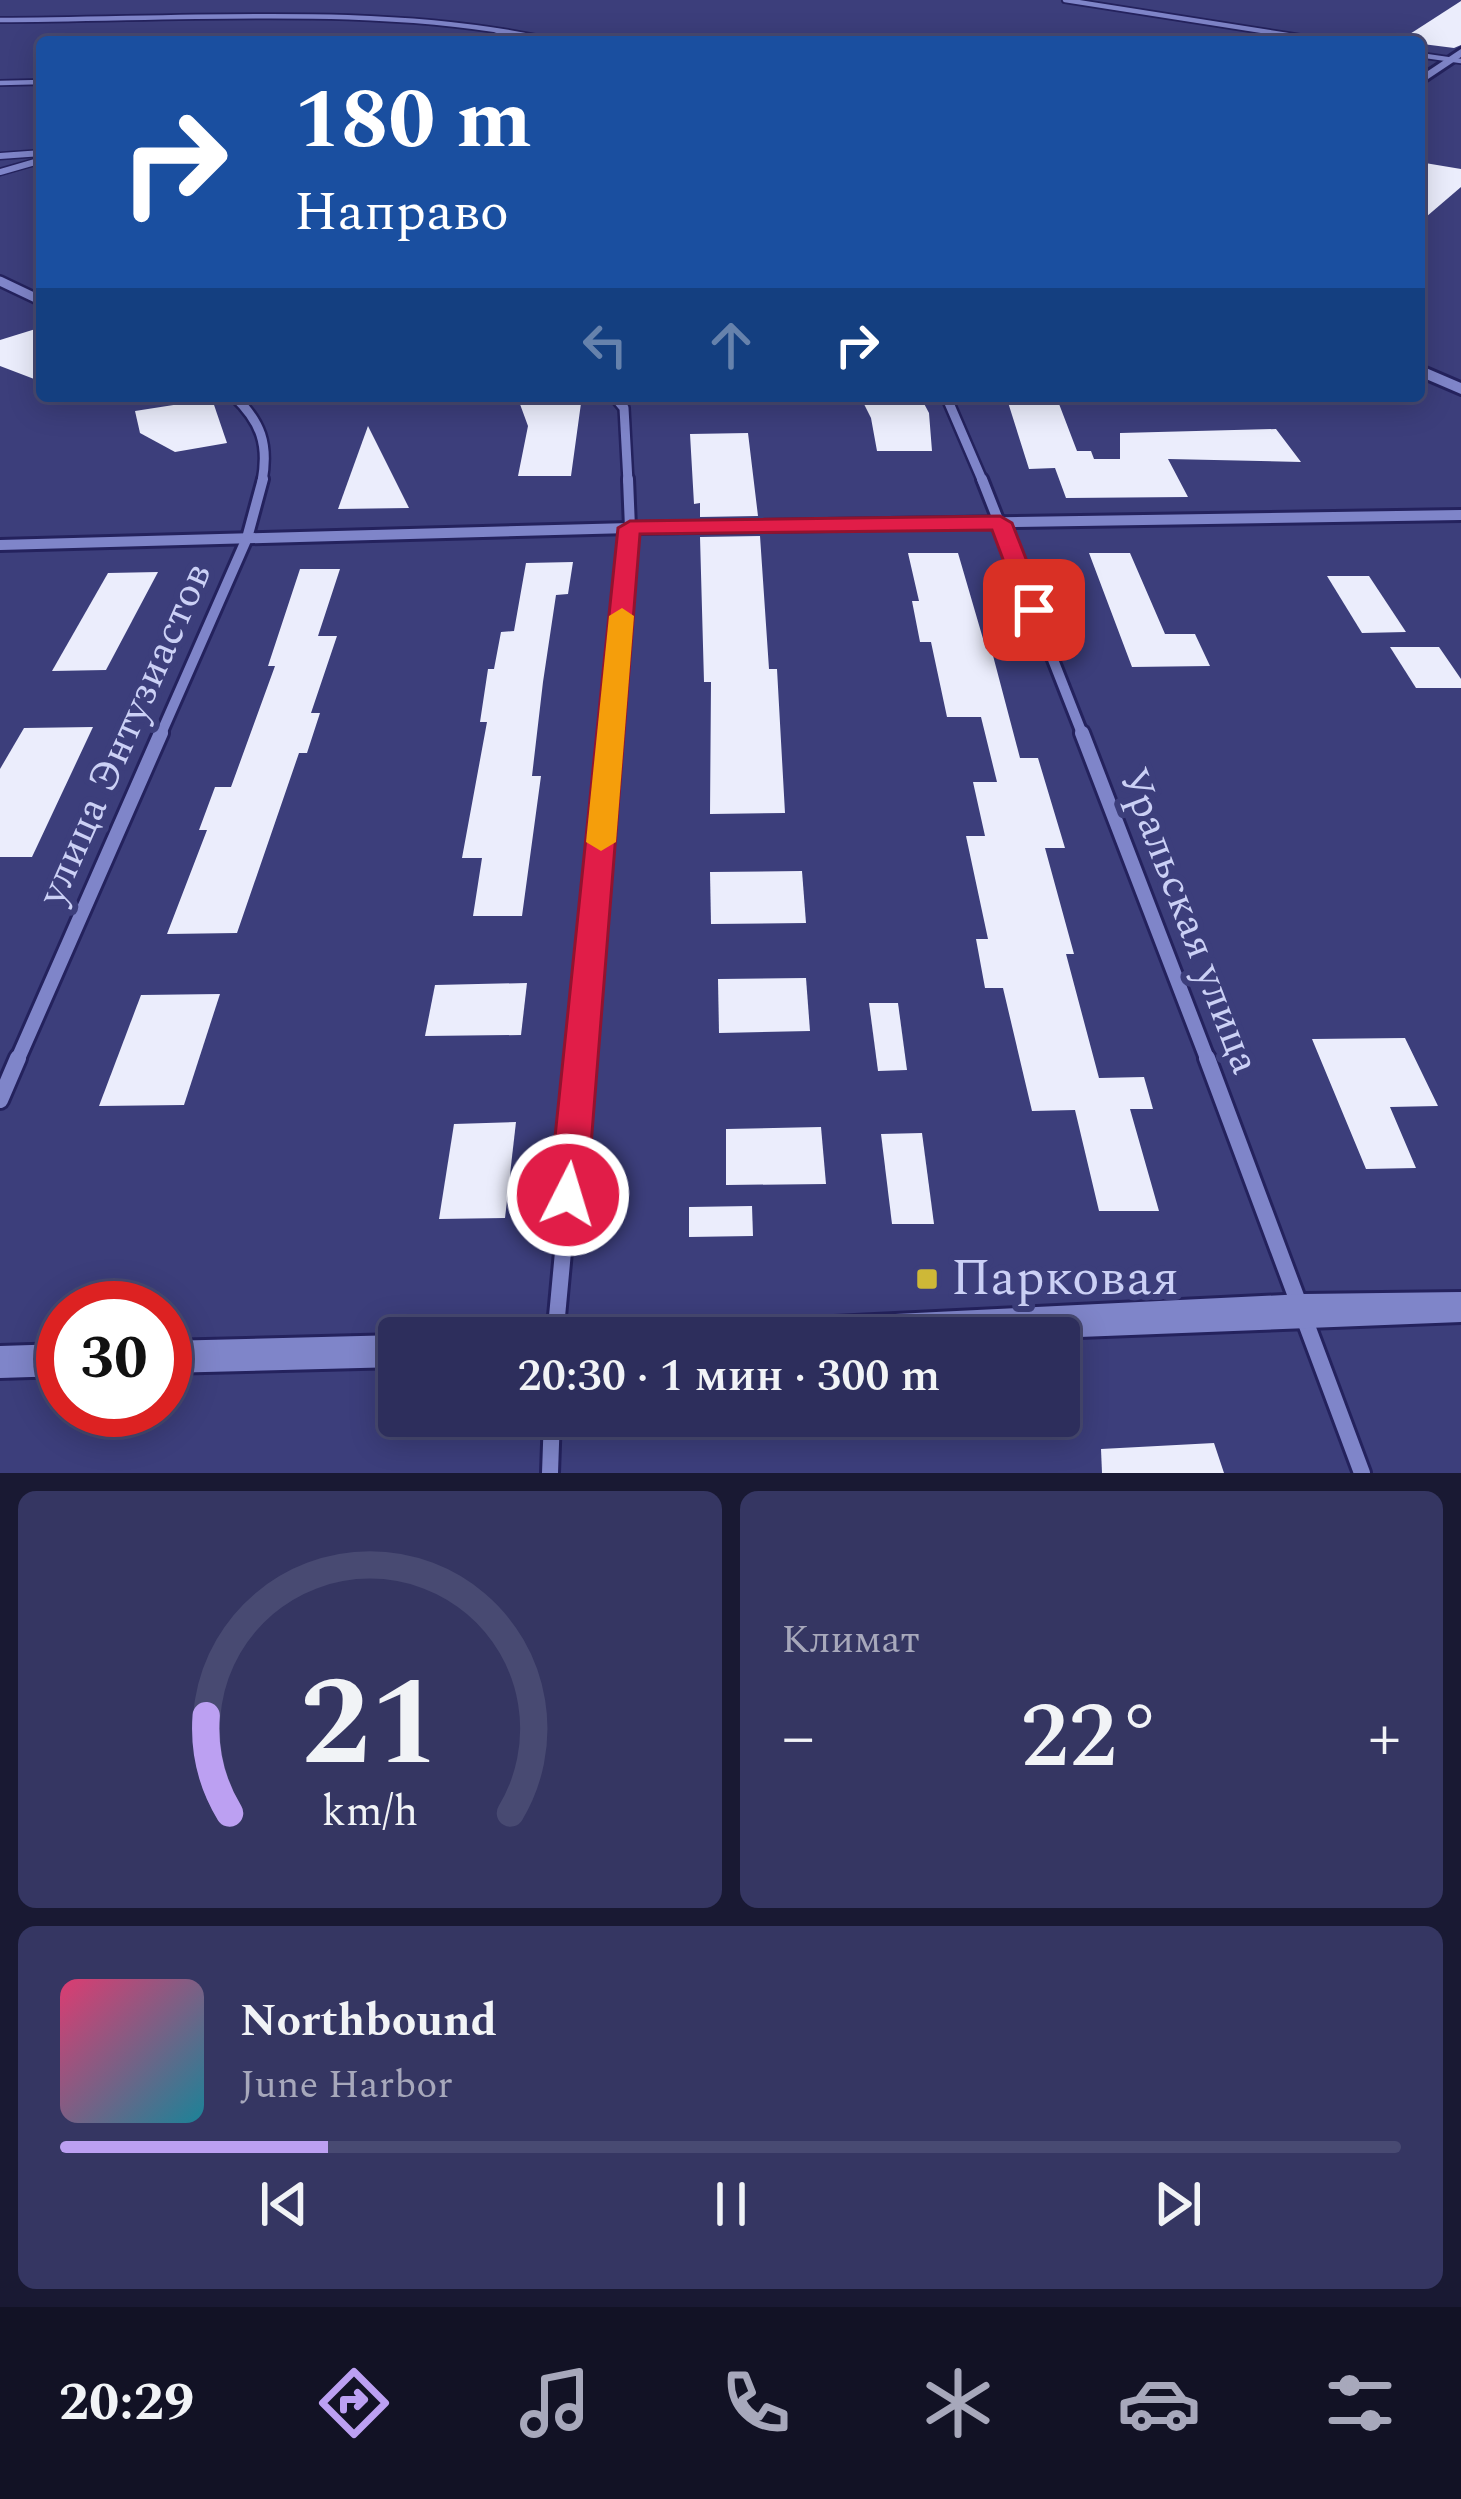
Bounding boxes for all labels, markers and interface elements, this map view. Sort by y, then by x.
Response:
text: 180 m [294,57,532,185]
icon: right [96,84,252,240]
text: Направо [294,172,509,254]
icon: left [572,312,638,378]
icon: ahead [698,312,764,378]
icon: right [824,312,890,378]
street label: улица Энтузиастов [21,553,229,916]
pin [983,559,1085,661]
icon: arrive [1001,577,1067,643]
street label: Уральская улица [1102,759,1277,1084]
position arrow [505,1132,631,1258]
place label: Парковая [951,1240,1179,1318]
marker: Парковая [914,1266,940,1292]
speed limit sign: 30 [36,1281,192,1437]
text: 20:30 · 1 мин · 300 m [518,1342,940,1411]
text: Климат [782,1611,920,1670]
text: 21 [300,1630,440,1820]
text: 22° [1021,1670,1162,1807]
text: − [782,1688,815,1789]
text: + [1368,1688,1401,1789]
text: km/h [321,1779,418,1844]
text: Northbound [240,1987,497,2056]
text: June Harbor [240,2056,453,2115]
icon: previous [251,2171,317,2237]
icon: pause [698,2171,764,2237]
icon: next [1145,2171,1211,2237]
icon: directions [312,2361,396,2445]
icon: music [513,2361,597,2445]
icon: phone [714,2361,798,2445]
icon: climate [916,2361,1000,2445]
icon: car [1117,2361,1201,2445]
icon: filters [1318,2361,1402,2445]
text: 20:29 [59,2362,194,2444]

